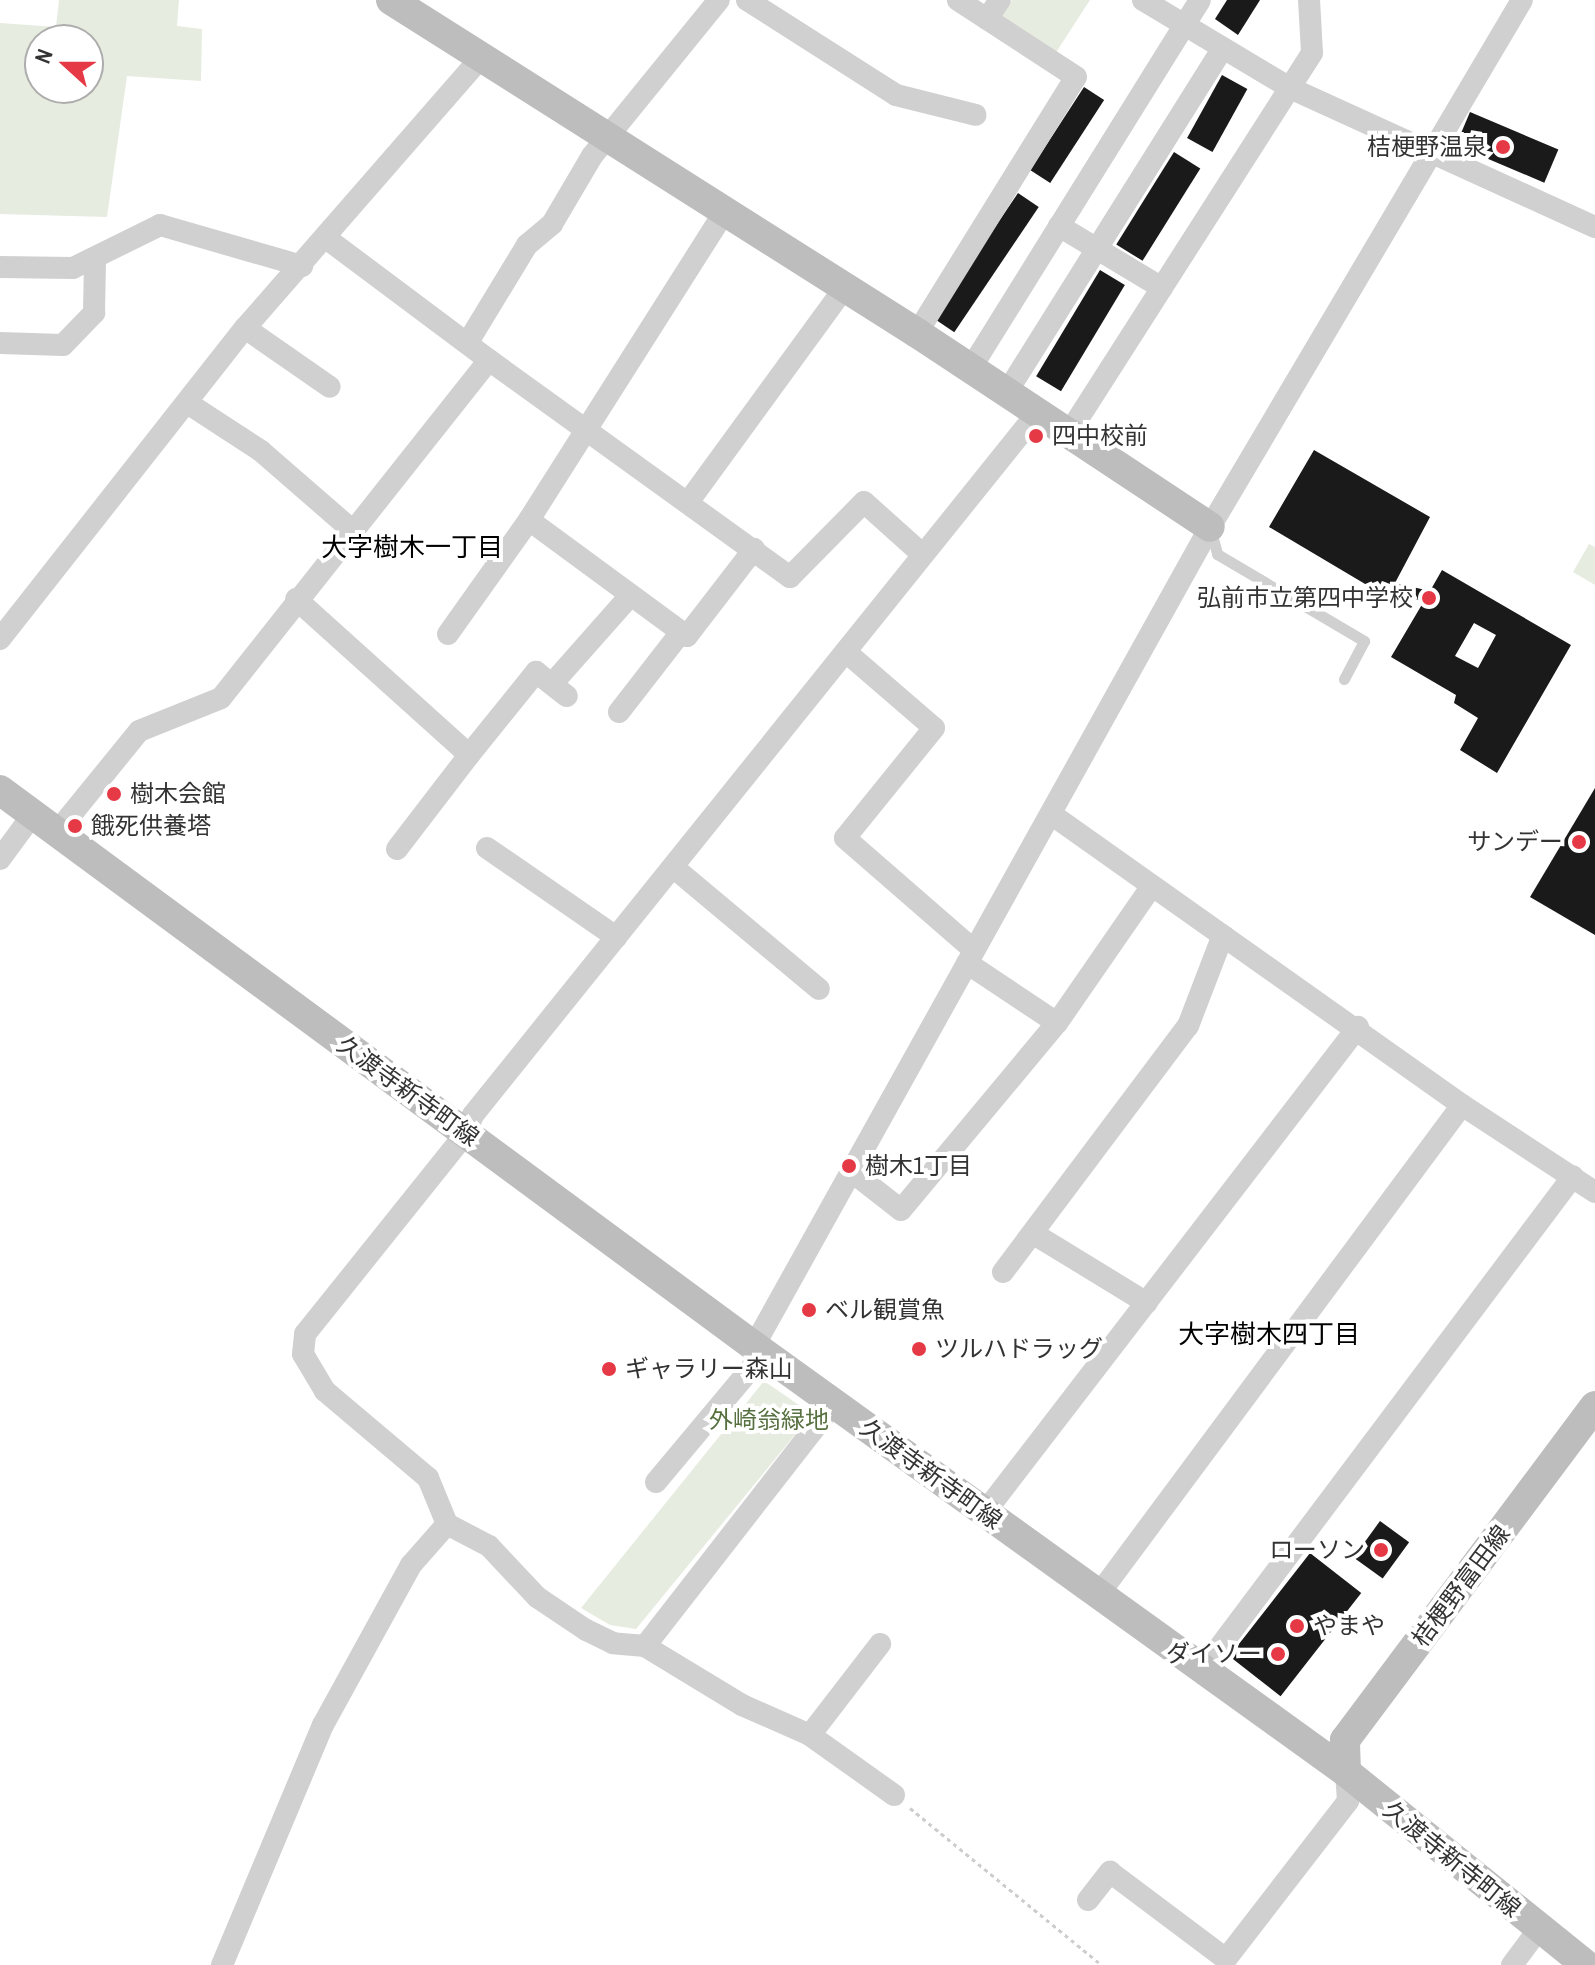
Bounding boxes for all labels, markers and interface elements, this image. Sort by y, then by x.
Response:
north arrow [24,24,104,104]
text: N [27,45,60,68]
place label: 桔梗野温泉 [1367,133,1487,161]
marker: 桔梗野温泉 [1494,138,1512,156]
place label: 四中校前 [1052,422,1148,450]
marker: 四中校前 [1027,427,1045,445]
district label: 大字樹木一丁目 [321,531,503,563]
place label: 弘前市立第四中学校 [1197,584,1413,612]
marker: 弘前市立第四中学校 [1420,589,1438,607]
place label: 樹木会館 [130,780,226,808]
marker: 樹木会館 [105,785,123,803]
place label: 餓死供養塔 [91,812,211,840]
marker: 餓死供養塔 [66,817,84,835]
place label: サンデー [1467,828,1563,856]
marker: サンデー [1570,833,1588,851]
street label: 久渡寺新寺町線 [332,1030,484,1152]
place label: 樹木1丁目 [865,1152,972,1180]
marker: 樹木1丁目 [840,1157,858,1175]
place label: ベル観賞魚 [825,1296,945,1324]
marker: ベル観賞魚 [800,1301,818,1319]
district label: 大字樹木四丁目 [1178,1318,1360,1350]
place label: ツルハドラッグ [935,1335,1103,1363]
marker: ツルハドラッグ [910,1340,928,1358]
place label: ギャラリー森山 [625,1355,793,1383]
marker: ギャラリー森山 [600,1360,618,1378]
park label: 外崎翁緑地 [709,1406,829,1434]
street label: 久渡寺新寺町線 [855,1413,1007,1535]
street label: 桔梗野富田線 [1406,1520,1516,1652]
place label: ローソン [1269,1536,1365,1564]
marker: ローソン [1372,1541,1390,1559]
place label: やまや [1313,1612,1385,1640]
marker: やまや [1288,1617,1306,1635]
place label: ダイソー [1166,1640,1262,1668]
marker: ダイソー [1269,1645,1287,1663]
street label: 久渡寺新寺町線 [1378,1795,1526,1923]

